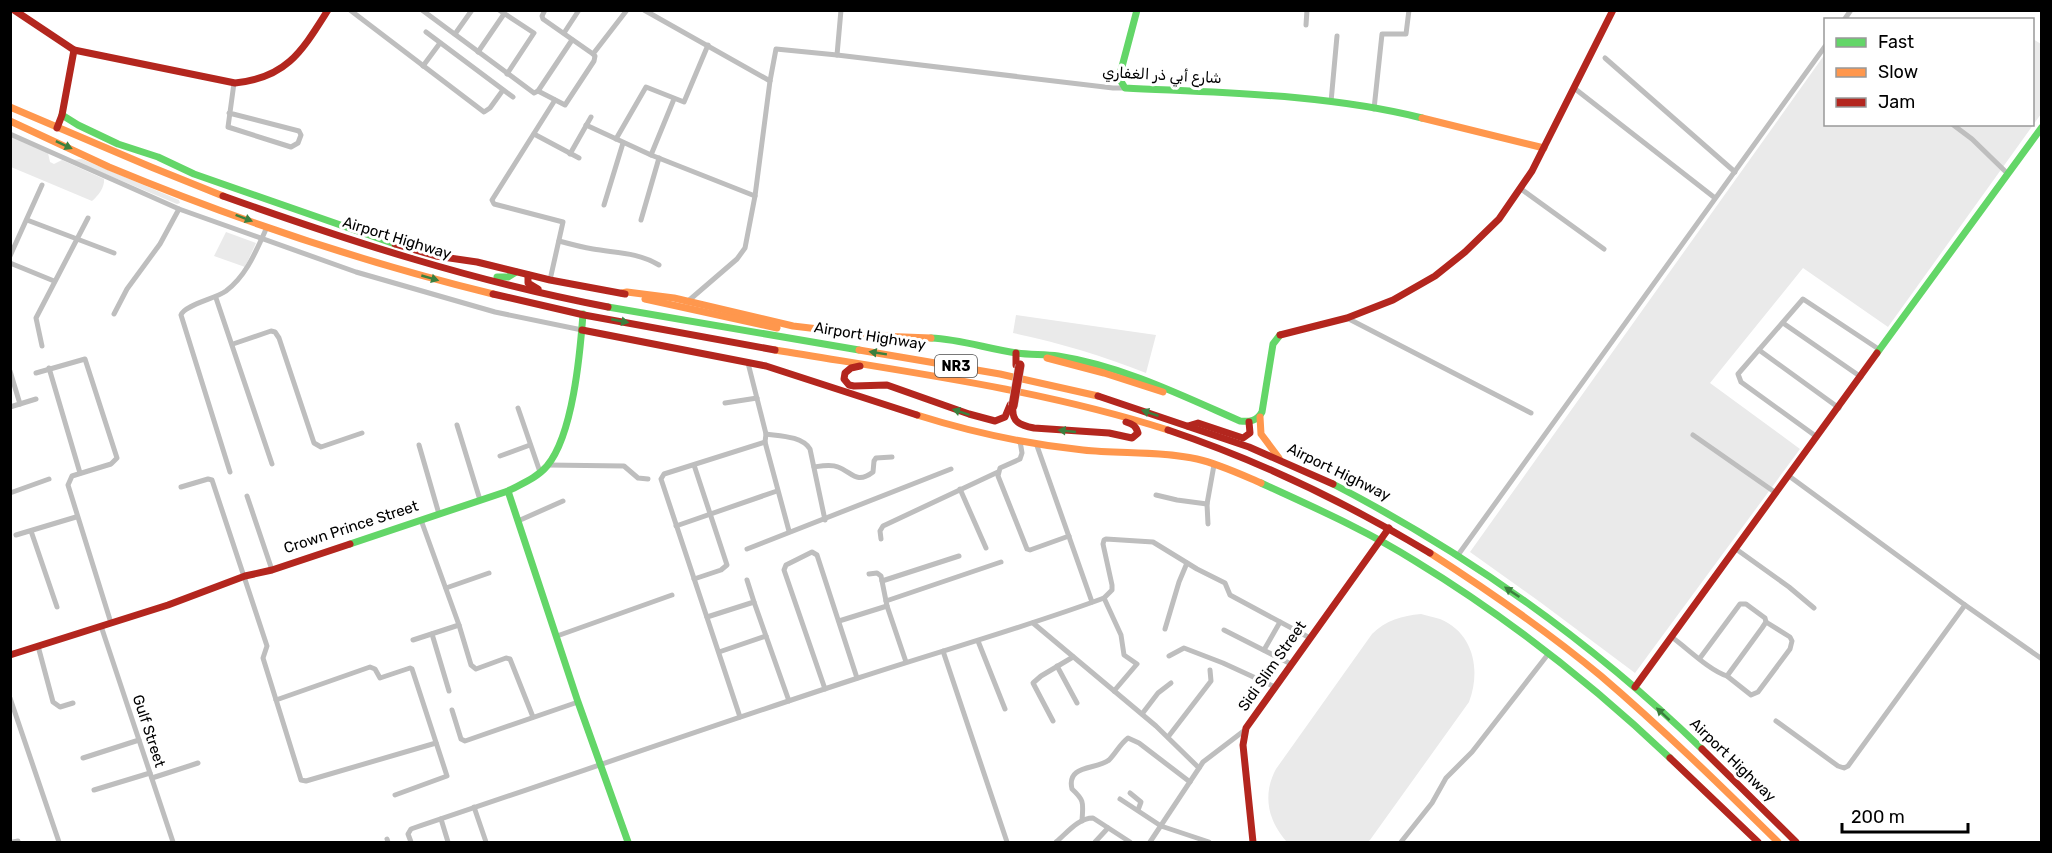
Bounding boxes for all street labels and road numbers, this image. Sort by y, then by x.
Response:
street label: شارع أبي ذر الغفاري [1102,63,1222,90]
street label: Airport Highway [340,213,454,263]
street label: Airport Highway [813,318,927,354]
road number: NR3 [935,355,977,377]
street label: Airport Highway [1284,439,1394,505]
street label: Crown Prince Street [281,497,421,557]
street label: Sidi Slim Street [1234,617,1310,715]
street label: Gulf Street [129,692,169,770]
street label: Airport Highway [1686,714,1780,806]

